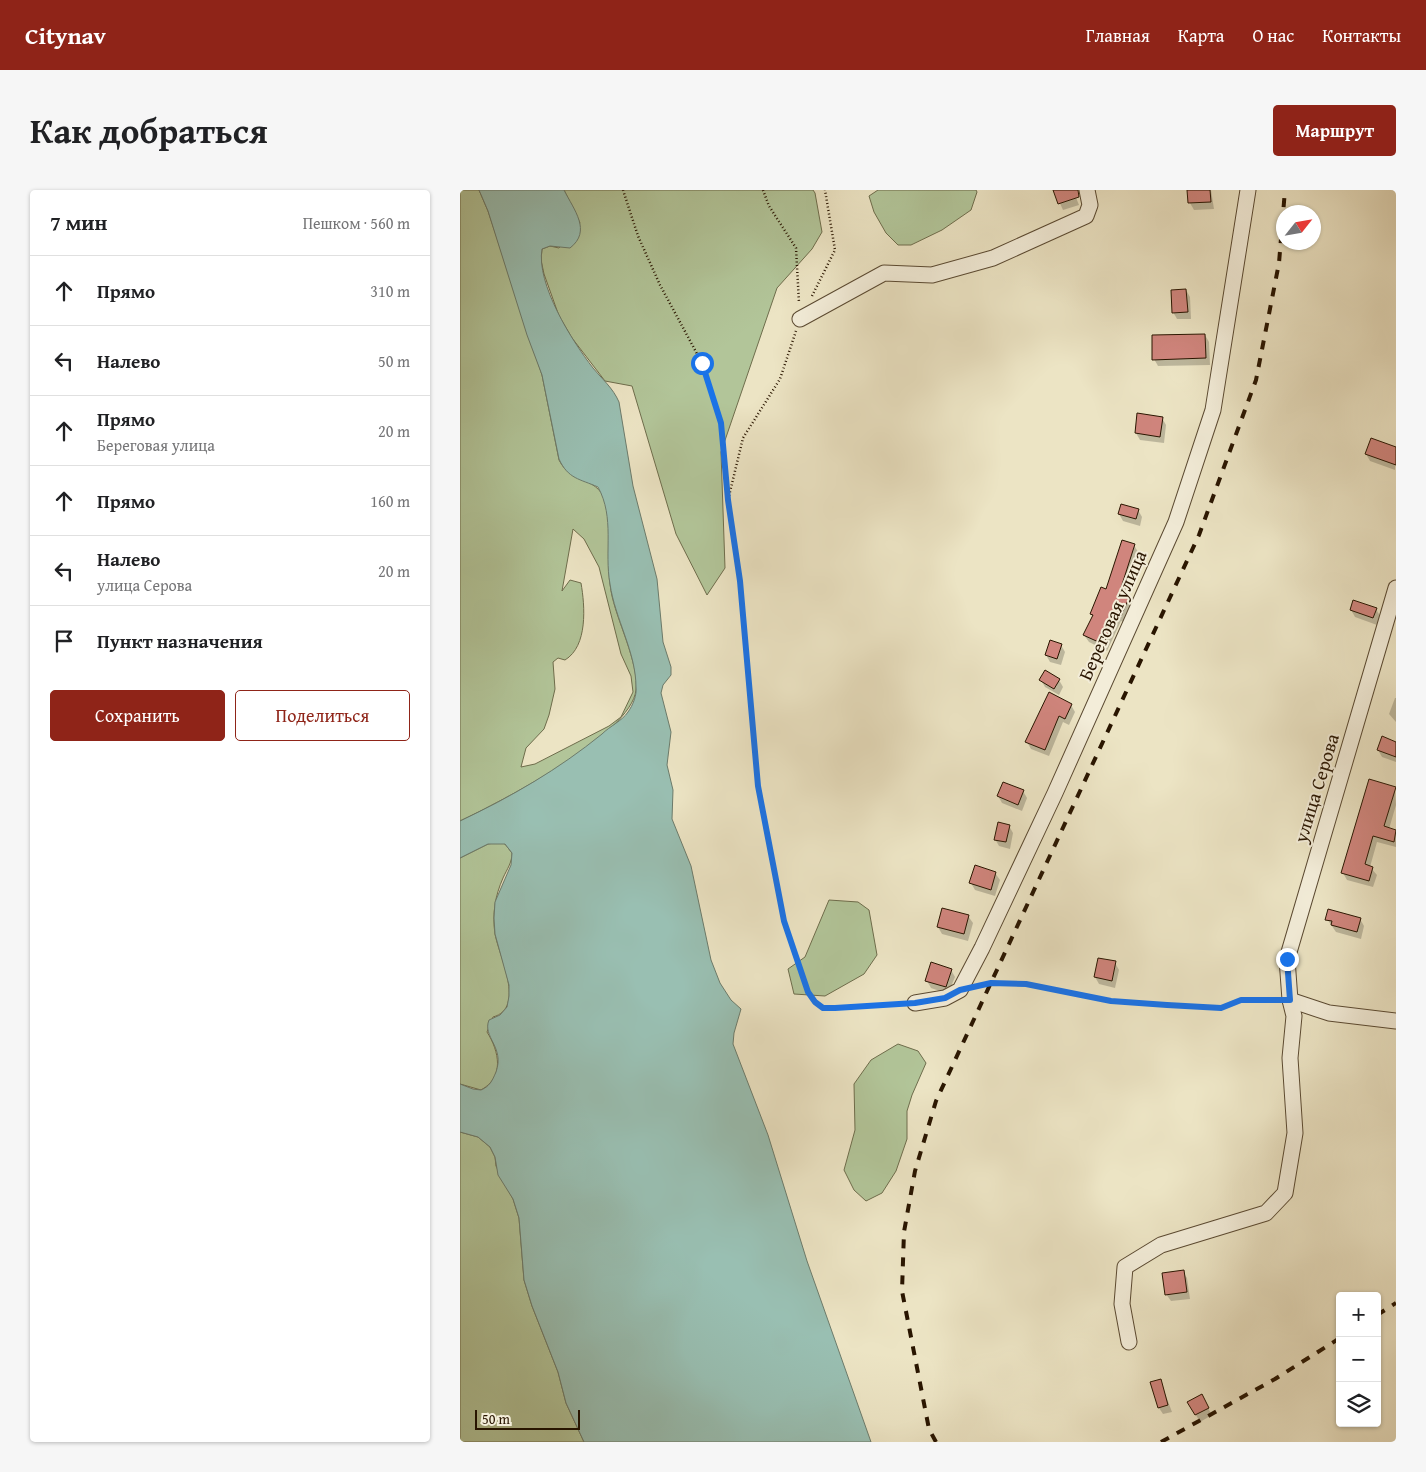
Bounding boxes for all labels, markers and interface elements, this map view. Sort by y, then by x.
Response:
text: Citynav [25,18,106,53]
text: Главная [1086,22,1150,49]
text: Карта [1178,22,1224,49]
text: О нас [1252,22,1294,49]
text: Контакты [1322,22,1401,49]
text: Как добраться [30,105,268,156]
button: Маршрут [1273,105,1396,156]
north arrow [1276,205,1321,250]
text: 7 мин [50,207,107,238]
text: Пешком · 560 m [303,211,410,235]
icon: ahead [50,277,78,305]
text: Прямо [97,277,155,305]
text: 310 m [370,279,410,303]
icon: left [50,347,78,375]
text: Налево [97,347,160,375]
text: 50 m [378,349,410,373]
route start [691,352,714,375]
text: Прямо [97,405,155,433]
icon: ahead [50,417,78,445]
text: 20 m [378,419,410,443]
text: Береговая улица [97,433,215,457]
icon: ahead [50,487,78,515]
text: Прямо [97,487,155,515]
text: 160 m [370,489,410,513]
text: Налево [97,545,160,573]
street label: Береговая улица [1071,545,1153,685]
icon: left [50,557,78,585]
text: 20 m [378,559,410,583]
text: улица Серова [97,573,192,597]
icon: arrive [50,627,78,655]
text: Пункт назначения [97,627,263,655]
button: Сохранить [50,690,225,741]
button: Поделиться [235,690,410,741]
street label: улица Серова [1286,730,1346,847]
route end [1276,948,1299,971]
map controls [1336,1292,1381,1427]
button: + [1336,1292,1381,1337]
button: − [1336,1337,1381,1382]
button: layers [1336,1382,1381,1427]
scale bar [475,1407,580,1430]
text: 50 m [482,1409,510,1429]

